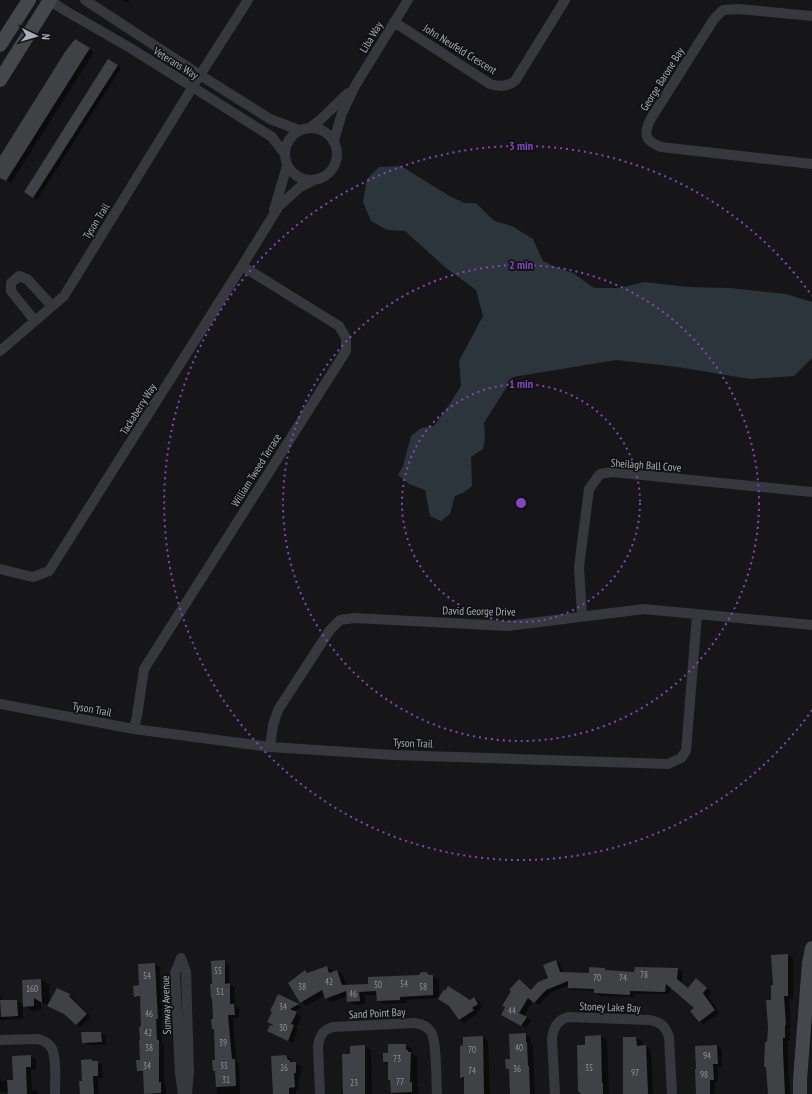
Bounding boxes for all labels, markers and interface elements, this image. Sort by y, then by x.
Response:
north arrow [16,16,56,56]
street label: Liba Way [356,18,386,55]
street label: John Neufeld Crescent [420,20,499,77]
text: N [39,33,53,40]
street label: Veterans Way [150,43,202,83]
street label: George Barone Bay [637,44,687,113]
text: 3 min [509,138,533,153]
street label: Tyson Trail [80,200,113,242]
text: 2 min [509,257,533,272]
text: 1 min [509,376,533,391]
street label: Tackaberry Way [117,380,160,437]
street label: William Tweed Terrace [228,430,284,509]
street label: Sheilagh Ball Cove [610,456,682,474]
centre of rings [514,496,528,510]
street label: David George Drive [442,603,516,619]
street label: Tyson Trail [71,699,113,719]
street label: Tyson Trail [393,735,433,751]
house number: 55 [214,965,222,976]
house number: 78 [640,969,648,980]
house number: 54 [143,970,151,981]
house number: 70 [593,972,601,983]
house number: 74 [619,972,627,983]
street label: Sunway Avenue [158,975,174,1035]
house number: 42 [325,976,333,987]
house number: 54 [400,978,408,989]
house number: 50 [374,979,382,990]
house number: 38 [298,981,306,992]
house number: 58 [419,981,427,992]
house number: 160 [26,983,38,994]
house number: 51 [216,986,224,997]
house number: 46 [349,988,357,999]
street label: Stoney Lake Bay [579,999,642,1015]
house number: 34 [279,1001,287,1012]
street label: Sand Point Bay [348,1004,407,1021]
house number: 44 [508,1005,516,1016]
house number: 46 [145,1008,153,1019]
house number: 30 [279,1022,287,1033]
house number: 42 [144,1027,152,1038]
house number: 39 [219,1037,227,1048]
house number: 38 [145,1042,153,1053]
house number: 40 [515,1042,523,1053]
house number: 70 [468,1044,476,1055]
house number: 94 [703,1050,711,1061]
house number: 73 [393,1053,401,1064]
house number: 34 [143,1060,151,1071]
house number: 35 [220,1060,228,1071]
house number: 26 [280,1062,288,1073]
house number: 35 [585,1062,593,1073]
house number: 36 [513,1063,521,1074]
house number: 74 [468,1065,476,1076]
house number: 97 [631,1067,639,1078]
house number: 98 [700,1069,708,1080]
house number: 31 [222,1074,230,1085]
house number: 77 [396,1076,404,1087]
house number: 23 [350,1077,358,1088]

